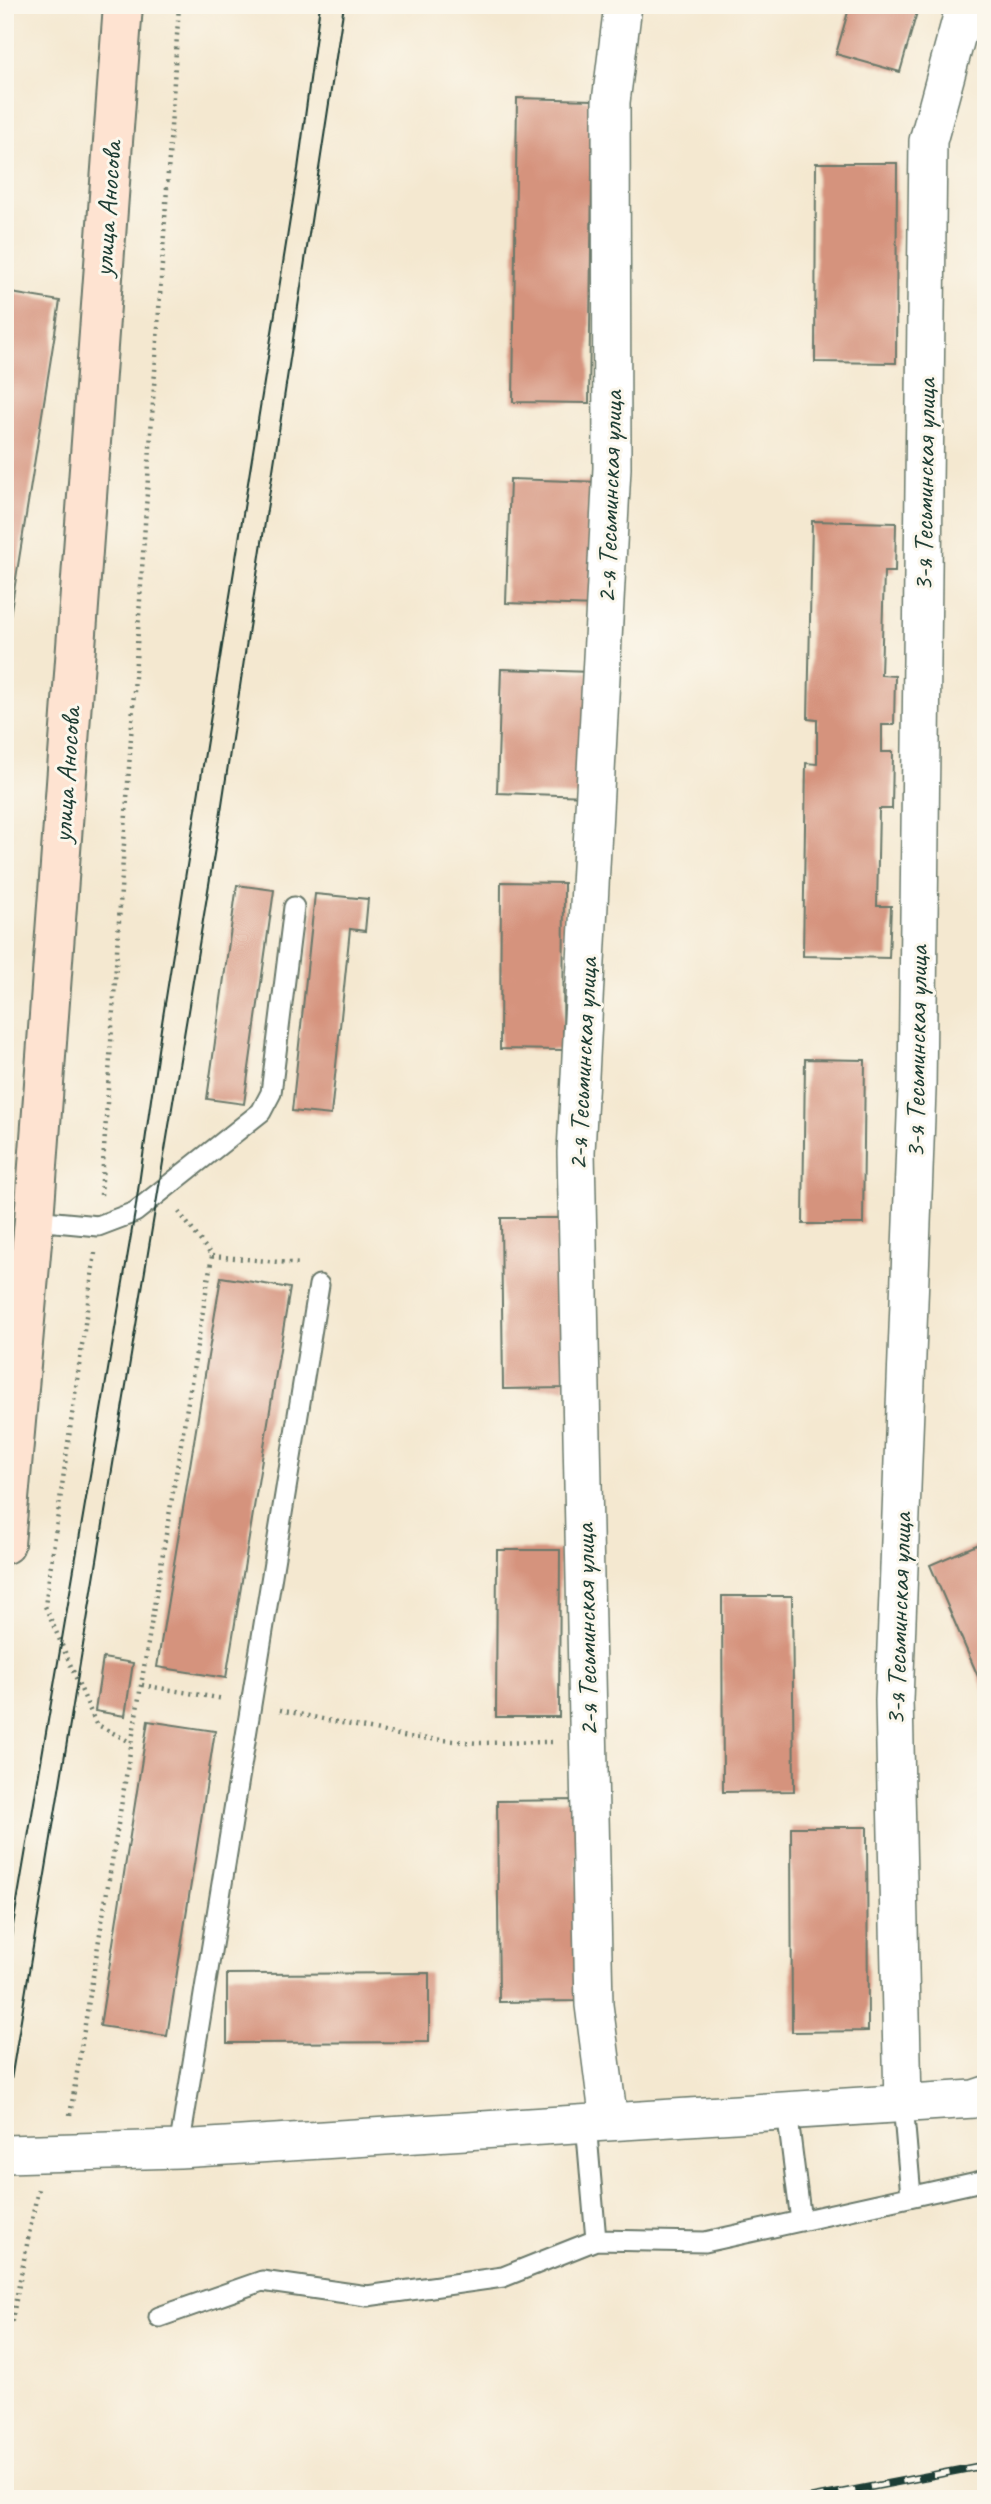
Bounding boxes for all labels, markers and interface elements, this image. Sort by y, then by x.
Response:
street label: улица Аносова [85,138,129,280]
street label: 3-я Тесьминская улица [905,377,943,592]
street label: 2-я Тесьминская улица [588,388,630,604]
street label: улица Аносова [44,704,88,846]
street label: 3-я Тесьминская улица [897,944,935,1159]
street label: 2-я Тесьминская улица [559,955,605,1171]
street label: 3-я Тесьминская улица [877,1510,919,1726]
street label: 2-я Тесьминская улица [567,1522,605,1737]

